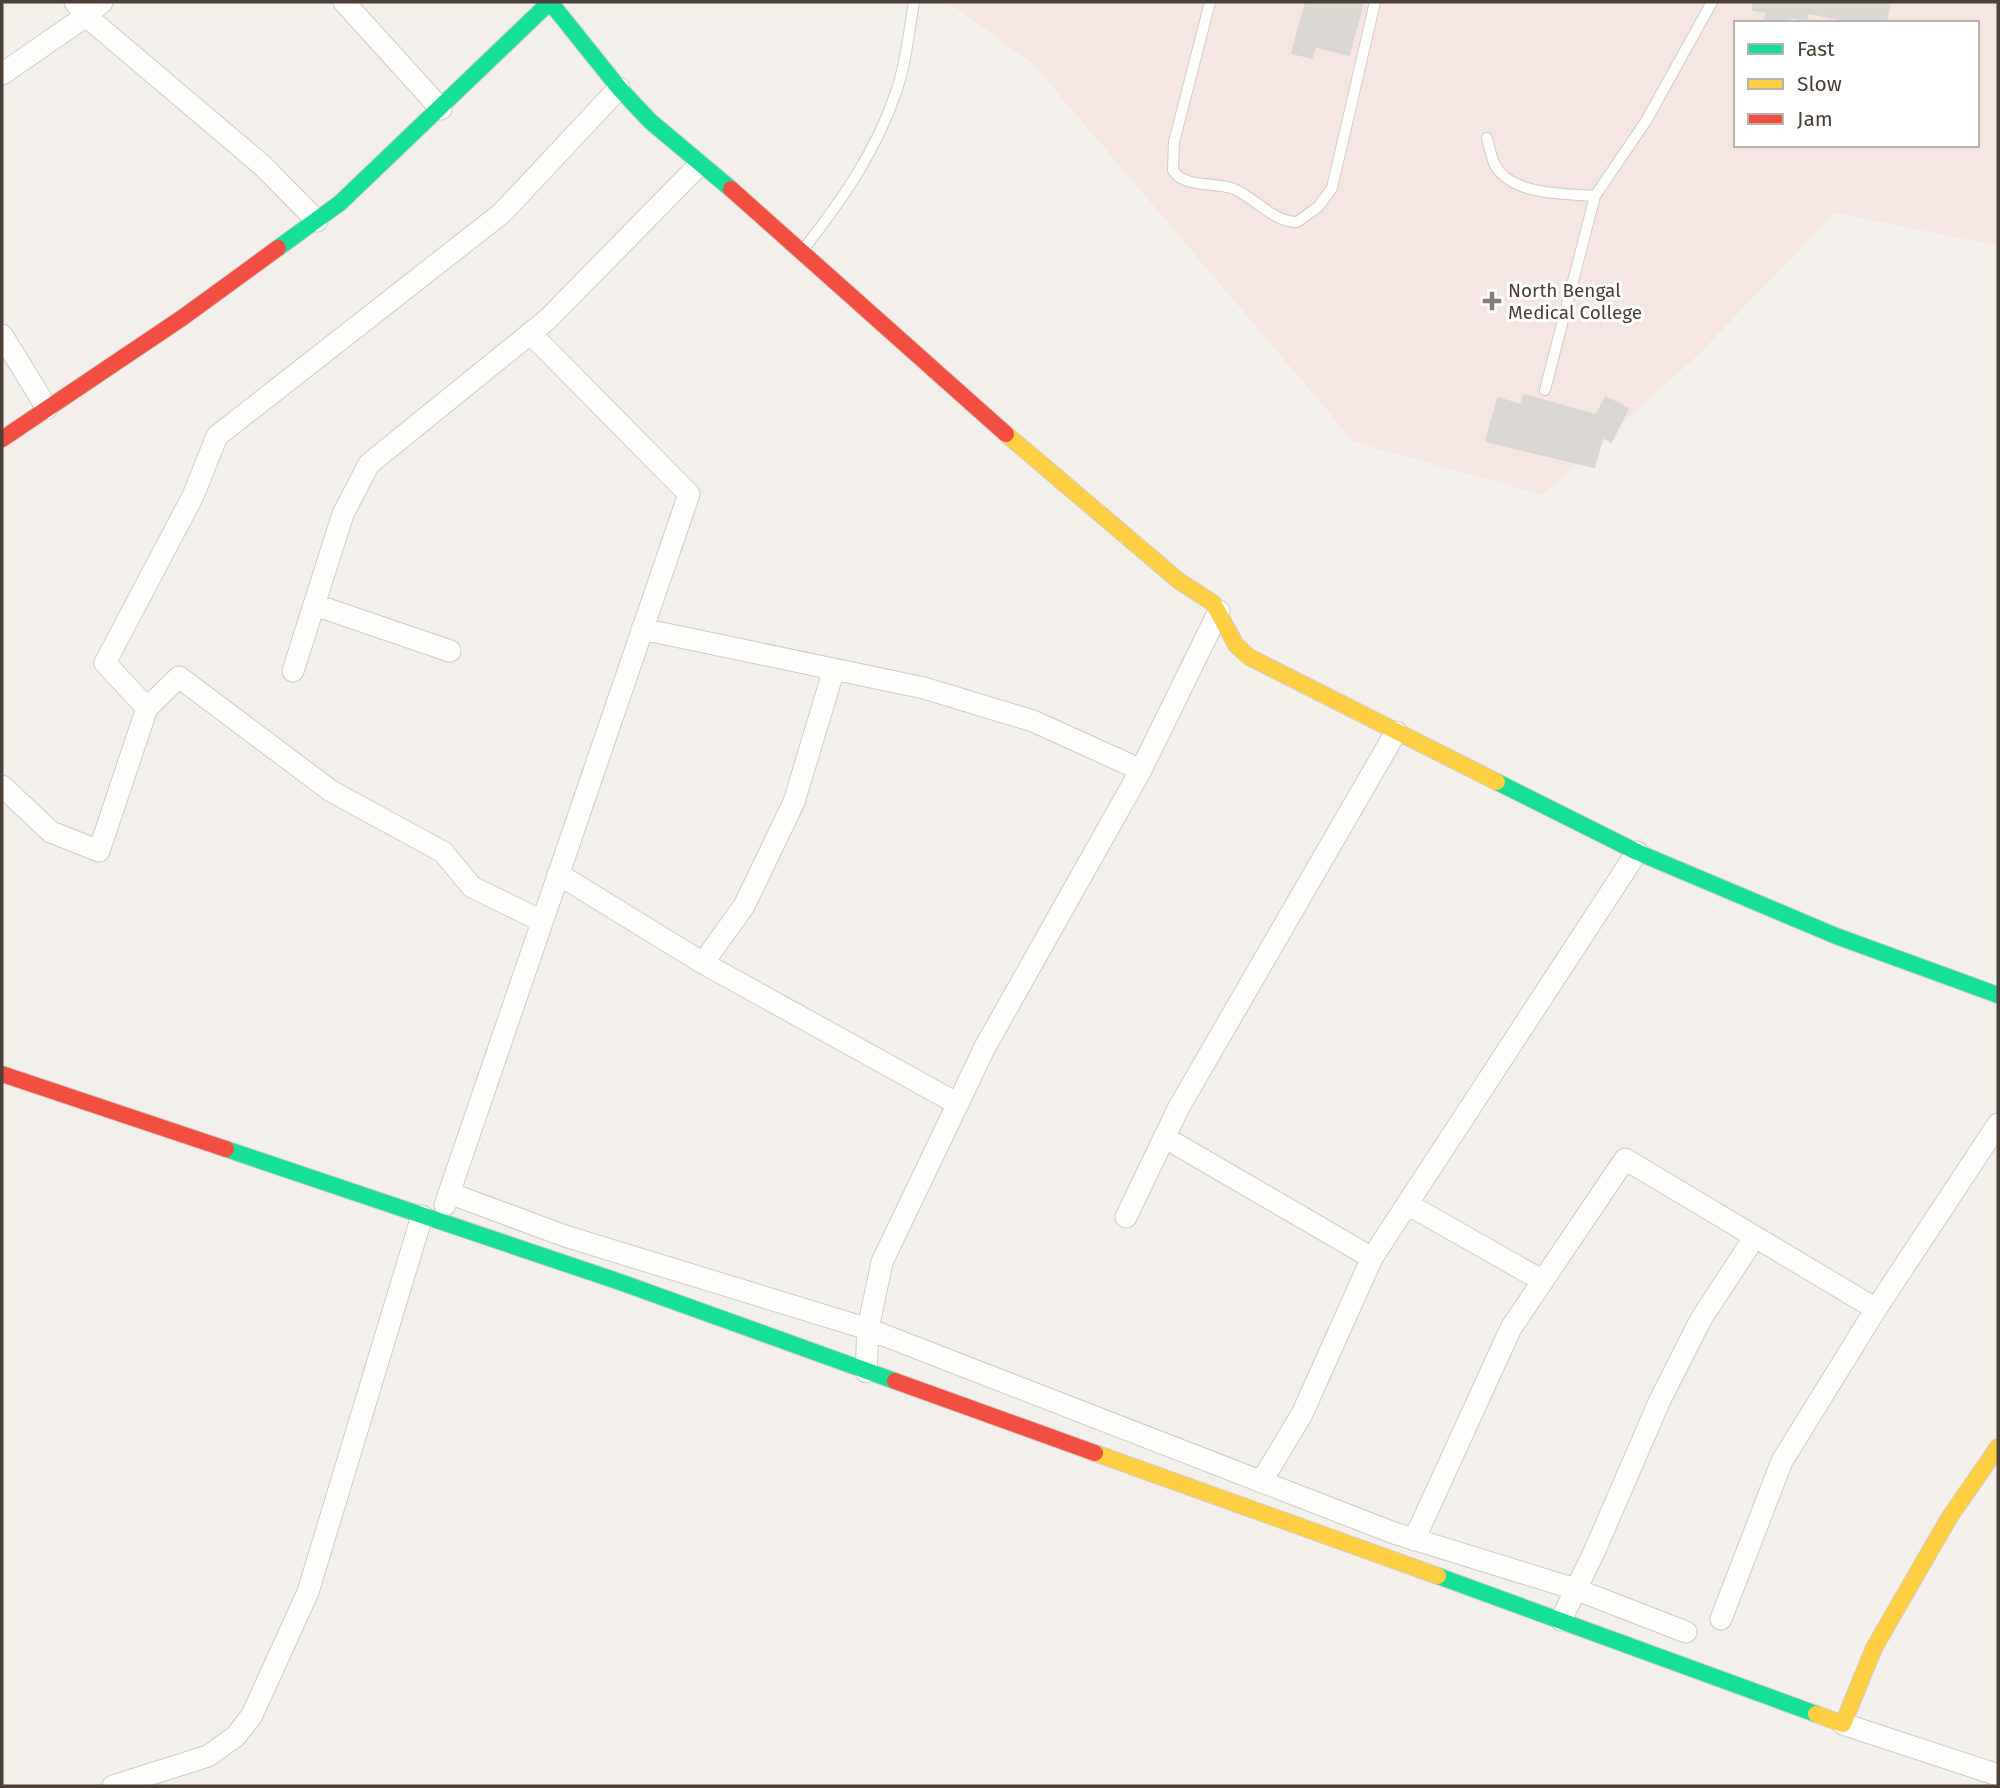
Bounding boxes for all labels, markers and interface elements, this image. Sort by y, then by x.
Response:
legend [1734,21,1979,147]
text: Fast [1797,36,1835,62]
text: Slow [1797,71,1842,97]
text: Jam [1797,106,1833,132]
place label: North Bengal Medical College [1508,279,1642,324]
marker: North Bengal Medical College [1482,291,1502,311]

